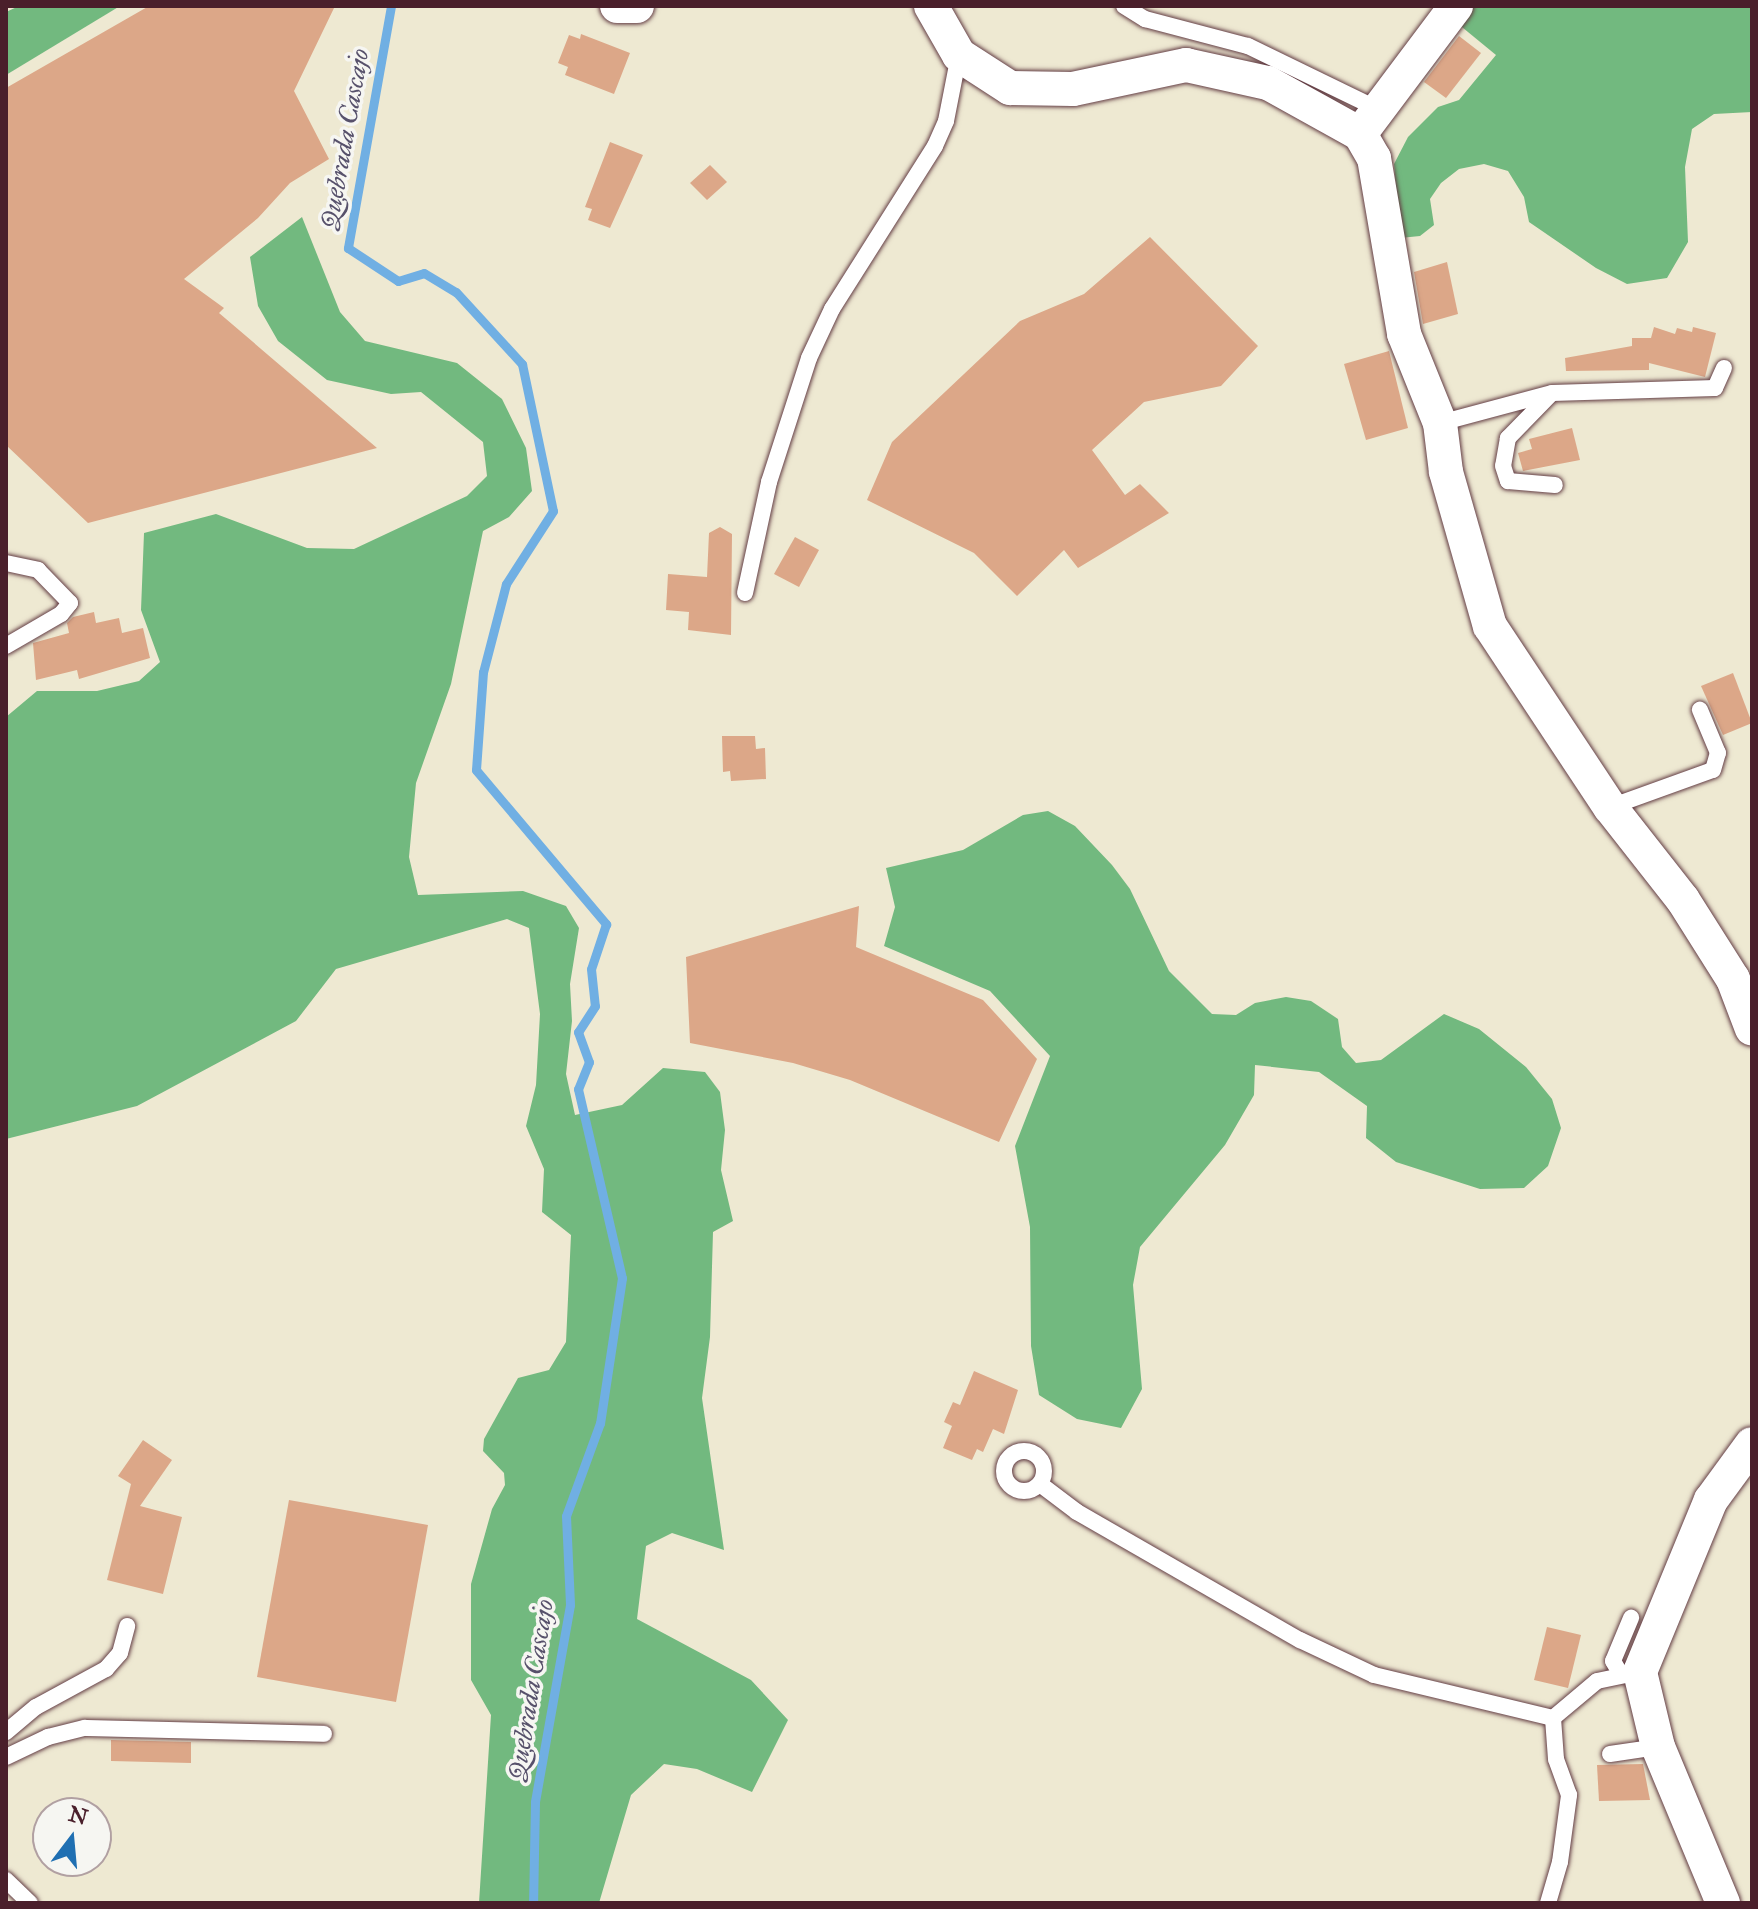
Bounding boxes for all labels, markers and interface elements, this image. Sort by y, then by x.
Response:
water label: Quebrada Cascajo [314,46,376,232]
water label: Quebrada Cascajo [501,1597,561,1783]
north arrow [32,1797,112,1877]
text: N [65,1800,91,1831]

